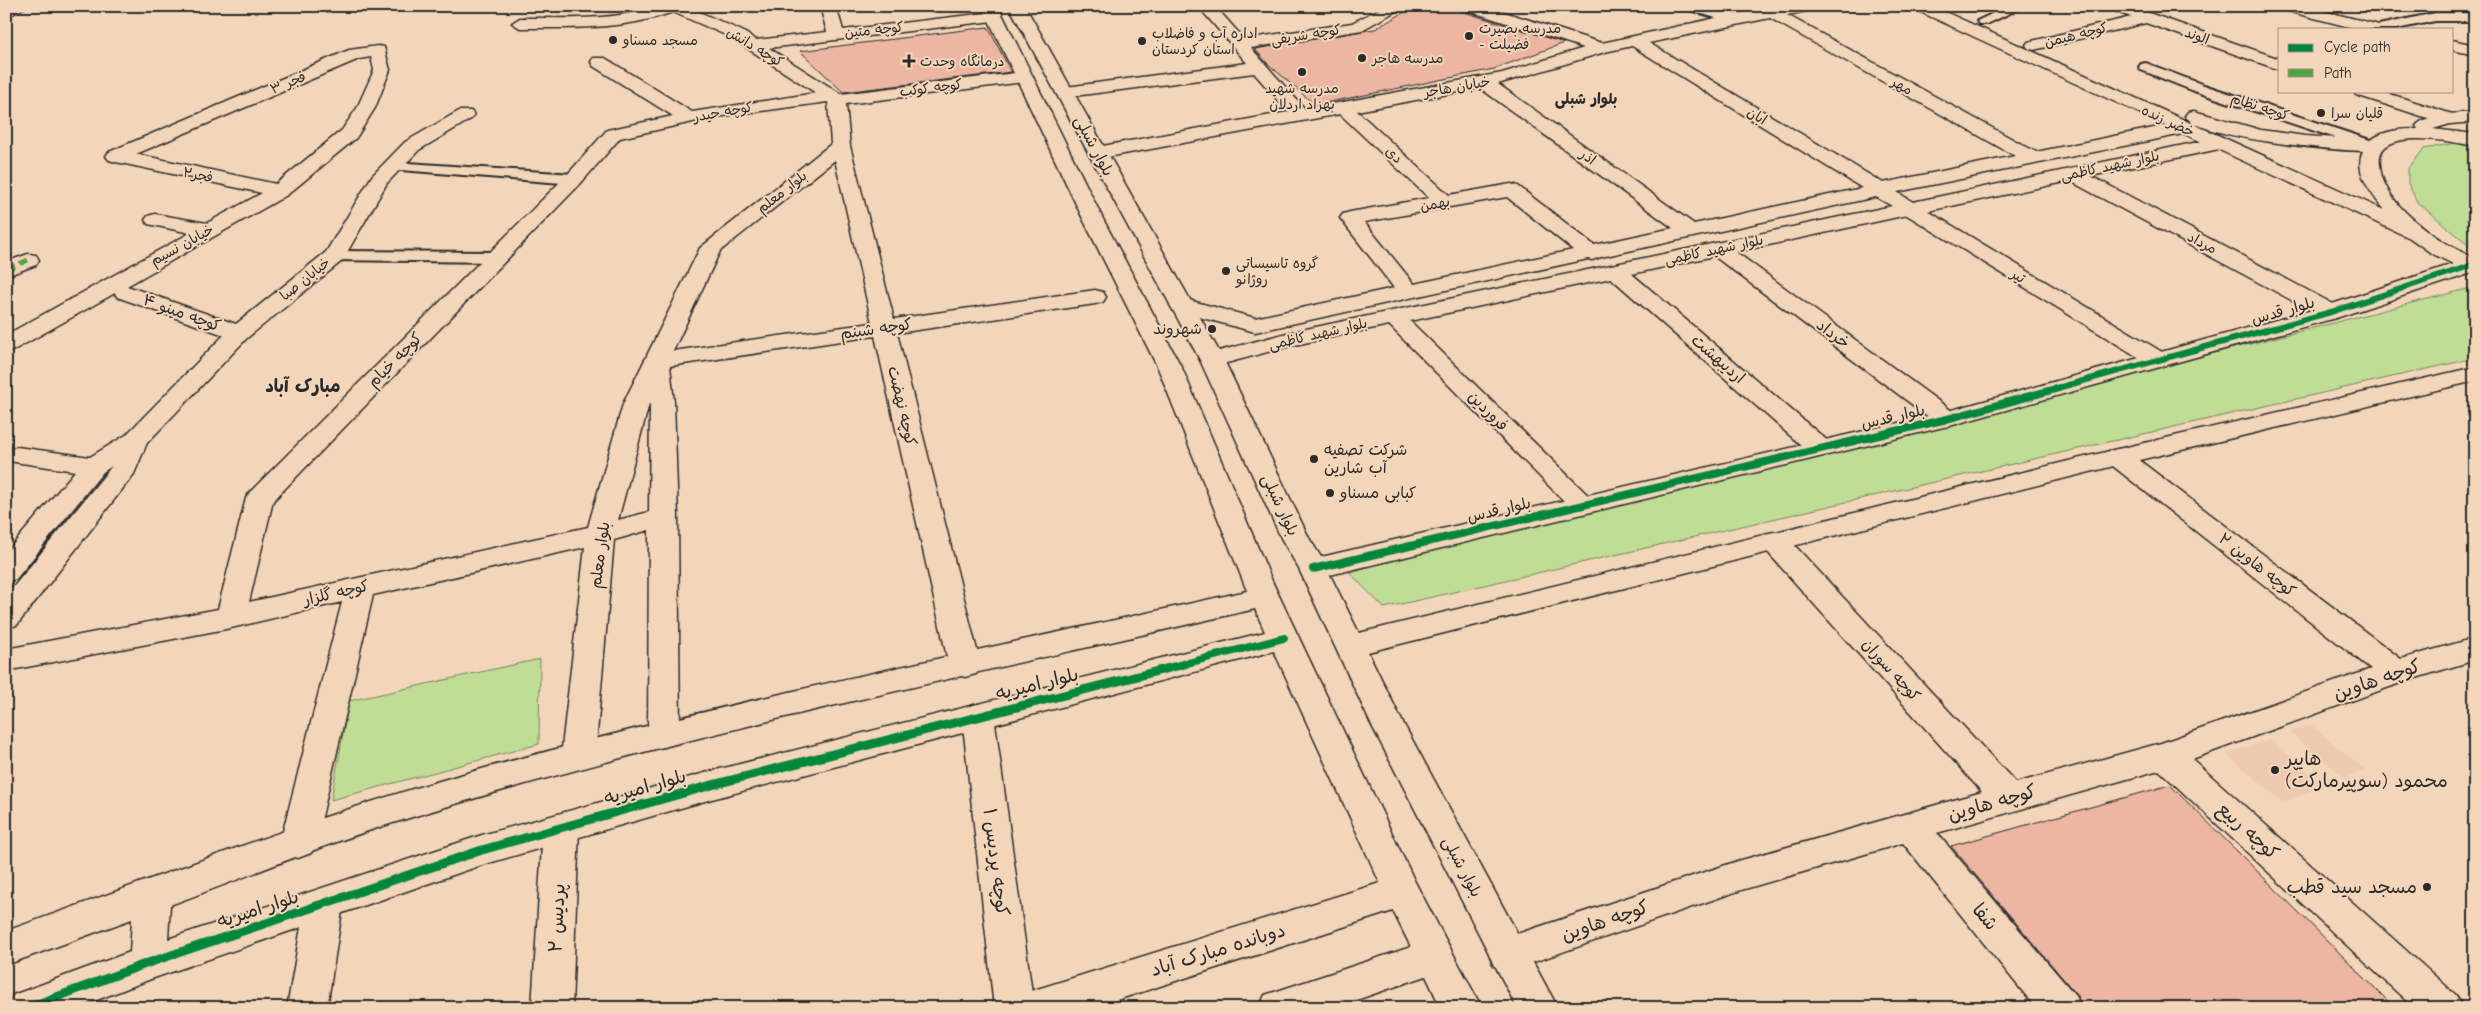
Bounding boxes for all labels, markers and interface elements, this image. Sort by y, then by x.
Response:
street label: کوچه متین [844,18,904,43]
street label: کوچه هیمن [2043,19,2110,52]
place label: مدرسه بصیرت - فضیلت [1479,20,1561,53]
street label: کوچه شریفی [1270,21,1342,50]
street label: کوچه دانش [723,23,787,72]
street label: الوند [2182,24,2212,48]
place label: اداره آب و فاضلاب استان کردستان [1152,25,1257,58]
legend [2278,28,2454,92]
marker: مدرسه بصیرت - فضیلت [1463,30,1475,42]
place label: مسجد مسناو [622,32,698,49]
marker: مسجد مسناو [607,34,619,46]
marker: اداره آب و فاضلاب استان کردستان [1136,35,1148,47]
text: Cycle path [2324,38,2391,56]
place label: مدرسه هاجر [1371,50,1444,67]
marker: مدرسه هاجر [1356,52,1368,64]
place label: درمانگاه وحدت [920,53,1005,70]
marker: درمانگاه وحدت [902,54,916,68]
text: Path [2324,64,2352,82]
marker: مدرسه شهید بهزاد اردلان [1296,66,1308,78]
street label: فجر ۳ [268,68,308,98]
street label: خیابان هاجر [1421,73,1492,101]
street label: مهر [1888,73,1915,99]
street label: کوچه کوکب [899,76,963,101]
place label: مدرسه شهید بهزاد اردلان [1265,80,1339,113]
district label: بلوار شبلی [1555,90,1617,109]
street label: کوچه نظام [2228,90,2291,126]
street label: کوچه حیدر [691,98,754,127]
street label: خضر زنده [2139,101,2197,141]
street label: ابان [1744,103,1770,129]
place label: قلیان سرا [2331,105,2383,122]
marker: قلیان سرا [2315,107,2327,119]
street label: بلوار شبلی [1070,113,1117,180]
street label: دی [1382,143,1406,167]
street label: اذر [1576,145,1599,168]
street label: بلوار شهید کاظمی [2059,147,2161,185]
street label: فجر۲ [182,164,214,186]
street label: بلوار معلم [754,167,812,218]
street label: بهمن [1419,193,1451,215]
street label: خیابان نسیم [147,221,218,271]
street label: مرداد [2184,228,2220,258]
street label: بلوار شهید کاظمی [1663,231,1765,269]
street label: خیابان صبا [277,254,333,304]
place label: گروه تاسیساتی روژانو [1235,255,1318,288]
marker: گروه تاسیساتی روژانو [1220,265,1232,277]
street label: تیر [2007,265,2029,287]
street label: کوچه مینو ۴ [140,291,223,336]
street label: بلوار قدس [2249,293,2317,330]
street label: بلوار شهید کاظمی [1267,314,1369,354]
street label: کوچه شبنم [839,315,914,346]
street label: خرداد [1813,316,1853,352]
place label: شهروند [1153,320,1202,338]
marker: شهروند [1206,323,1218,335]
street label: کوچه خیام [364,329,428,393]
street label: اردیبهشت [1688,331,1748,387]
street label: کوچه نهضت [883,364,920,448]
district label: مبارک آباد [266,376,340,397]
street label: فروردین [1464,387,1512,435]
street label: بلوار قدس [1859,401,1927,434]
place label: شرکت تصفیه آب شارین [1324,441,1407,477]
marker: شرکت تصفیه آب شارین [1308,453,1320,465]
street label: بلوار شبلی [1257,471,1302,539]
place label: کبابی مسناو [1338,484,1416,503]
marker: کبابی مسناو [1324,487,1336,499]
street label: بلوار قدس [1465,494,1533,527]
street label: بلوار معلم [586,520,617,590]
street label: کوچه هاوین ۲ [2214,529,2299,601]
street label: کوچه گلزار [299,576,371,611]
street label: کوچه سوران [1857,635,1924,706]
street label: کوچه هاوین [2331,655,2424,706]
street label: بلوار امیریه [993,663,1081,705]
place label: هایپر (سوپیرمارکت) محمود [2283,748,2448,793]
marker: هایپر (سوپیرمارکت) محمود [2269,764,2281,776]
street label: بلوار امیریه [601,765,689,809]
street label: کوچه هاوین [1945,780,2039,827]
street label: کوچه ربیع [2211,798,2283,866]
street label: کوچه پردیس ۱ [977,807,1014,917]
street label: بلوار شبلی [1438,834,1485,901]
place label: مسجد سید قطب [2287,876,2417,898]
marker: مسجد سید قطب [2421,881,2433,893]
street label: پردیس ۲ [544,883,571,953]
street label: بلوار امیریه [214,885,302,933]
street label: کوچه هاوین [1559,896,1652,947]
street label: شفا [1968,899,2002,935]
street label: دوبانده مبارک آباد [1148,919,1288,981]

